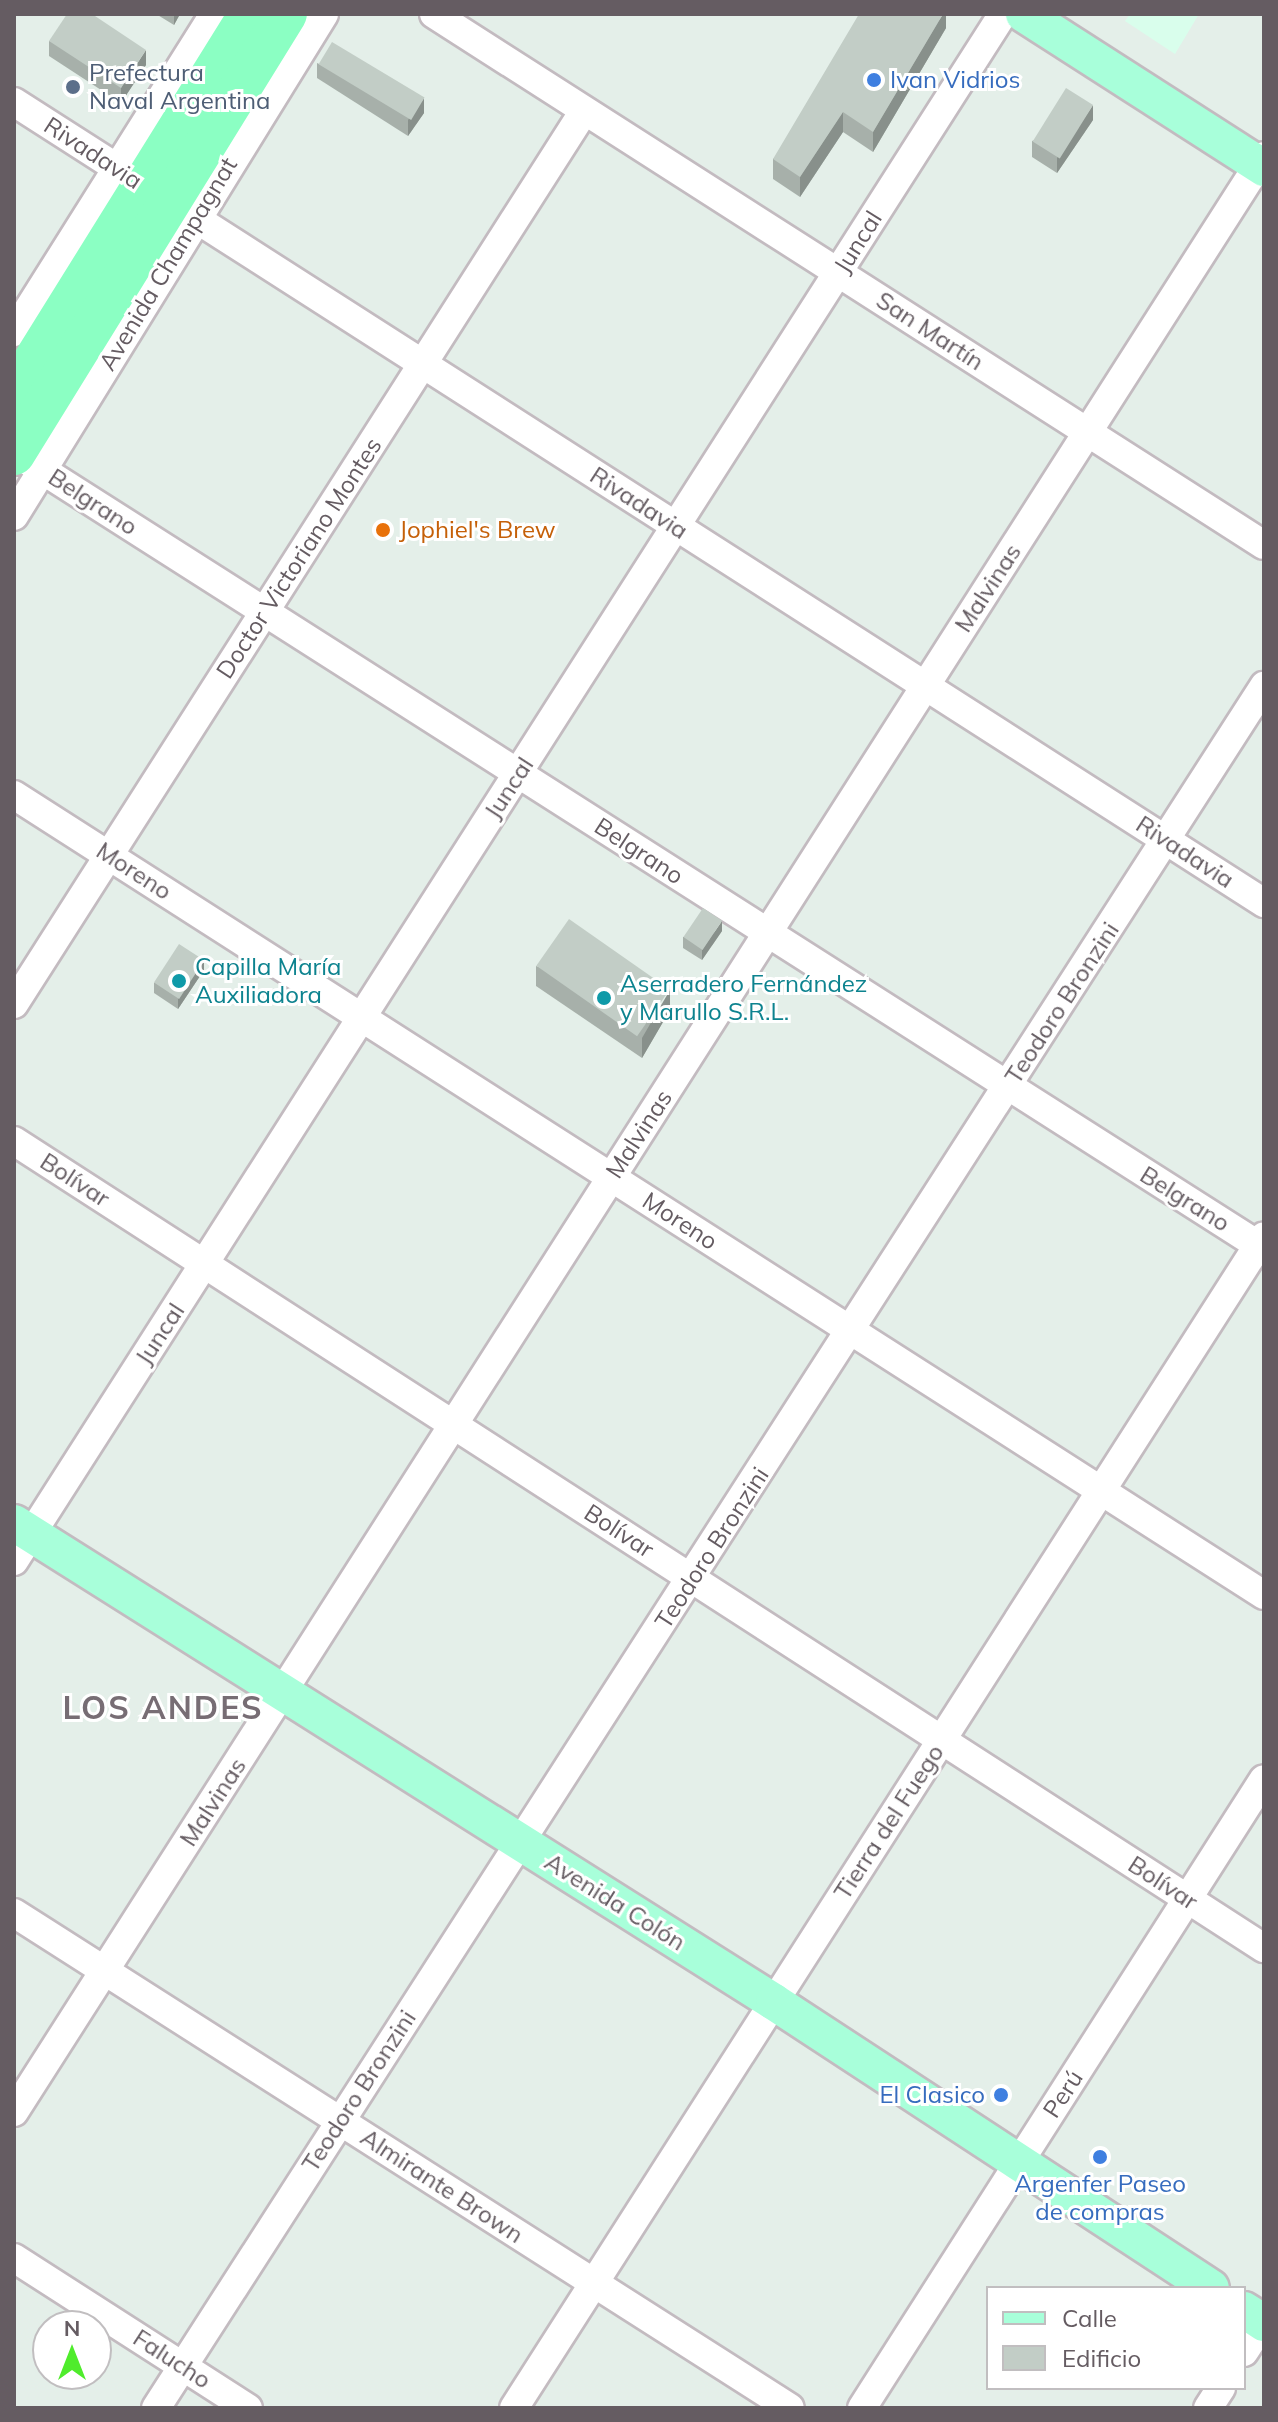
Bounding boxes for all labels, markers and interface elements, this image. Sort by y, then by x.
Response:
place label: Prefectura Naval Argentina [89,59,270,115]
place label: Ivan Vidrios [890,66,1020,94]
marker: Ivan Vidrios [865,71,883,89]
marker: Prefectura Naval Argentina [64,78,82,96]
street label: Rivadavia [39,111,147,195]
street label: Avenida Champagnat [93,152,243,376]
street label: Juncal [828,206,888,278]
street label: San Martín [871,286,989,376]
street label: Doctor Victoriano Montes [210,432,388,684]
street label: Rivadavia [585,461,693,545]
street label: Belgrano [43,463,143,541]
place label: Jophiel's Brew [399,516,556,544]
marker: Jophiel's Brew [374,521,392,539]
street label: Malvinas [949,538,1027,638]
street label: Juncal [478,752,540,824]
street label: Rivadavia [1131,810,1239,894]
street label: Belgrano [589,812,689,890]
street label: Moreno [91,836,177,906]
street label: Teodoro Bronzini [999,917,1125,1089]
place label: Capilla María Auxiliadora [195,953,341,1009]
place label: Aserradero Fernández y Marullo S.R.L. [620,970,867,1026]
marker: Capilla María Auxiliadora [170,972,188,990]
marker: Aserradero Fernández y Marullo S.R.L. [595,989,613,1007]
street label: Malvinas [600,1084,678,1184]
street label: Bolívar [35,1147,115,1213]
street label: Belgrano [1135,1160,1235,1238]
street label: Moreno [637,1186,723,1256]
street label: Juncal [129,1298,191,1370]
street label: Teodoro Bronzini [649,1462,775,1634]
street label: Bolívar [579,1498,659,1564]
district label: LOS ANDES [62,1688,264,1726]
street label: Tierra del Fuego [828,1739,950,1905]
street label: Malvinas [174,1752,252,1852]
street label: Avenida Colón [539,1847,691,1957]
street label: Bolívar [1123,1850,1203,1916]
street label: Teodoro Bronzini [296,2005,422,2177]
street label: Perú [1037,2065,1089,2123]
place label: El Clasico [879,2081,985,2109]
marker: El Clasico [992,2086,1010,2104]
street label: Almirante Brown [355,2123,529,2249]
marker: Argenfer Paseo de compras [1091,2148,1109,2166]
place label: Argenfer Paseo de compras [1014,2170,1186,2226]
legend [986,2286,1246,2390]
text: Calle [1062,2303,1117,2333]
north arrow [32,2310,112,2390]
text: N [64,2314,80,2342]
street label: Falucho [128,2323,216,2395]
text: Edificio [1062,2343,1141,2373]

